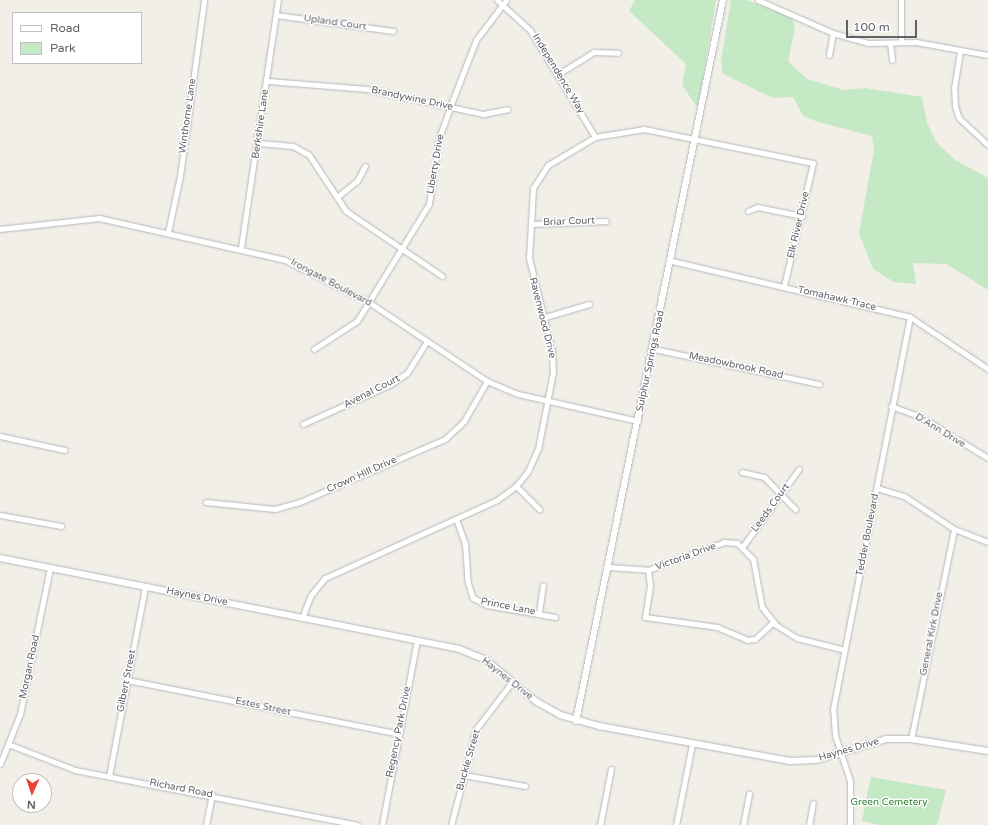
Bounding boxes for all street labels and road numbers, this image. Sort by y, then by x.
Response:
street label: Upland Court [303,13,367,33]
street label: Independence Way [529,32,587,116]
street label: Winthorne Lane [177,78,199,154]
street label: Brandywine Drive [370,84,454,114]
street label: Berkshire Lane [250,88,272,160]
street label: Liberty Drive [425,133,447,195]
street label: Elk River Drive [785,190,813,260]
street label: Briar Court [543,215,595,229]
street label: Irongate Boulevard [288,256,374,310]
street label: Ravenwood Drive [526,276,558,360]
street label: Tomahawk Trace [797,284,877,314]
street label: Sulphur Springs Road [634,309,668,413]
street label: Meadowbrook Road [688,350,784,382]
street label: Avenal Court [342,373,402,411]
street label: D'Ann Drive [913,411,967,451]
street label: Crown Hill Drive [325,454,399,496]
street label: Leeds Court [749,481,793,535]
street label: Tedder Boulevard [854,493,882,577]
street label: Victoria Drive [654,540,718,574]
street label: Haynes Drive [165,585,229,609]
street label: General Kirk Drive [918,591,946,677]
street label: Prince Lane [480,596,536,618]
street label: Morgan Road [17,634,43,700]
street label: Gilbert Street [115,649,139,713]
street label: Haynes Drive [479,655,535,703]
street label: Regency Park Drive [384,685,414,779]
street label: Estes Street [234,695,292,719]
street label: Buckle Street [455,728,483,792]
street label: Haynes Drive [817,736,881,764]
street label: Richard Road [148,777,214,801]

